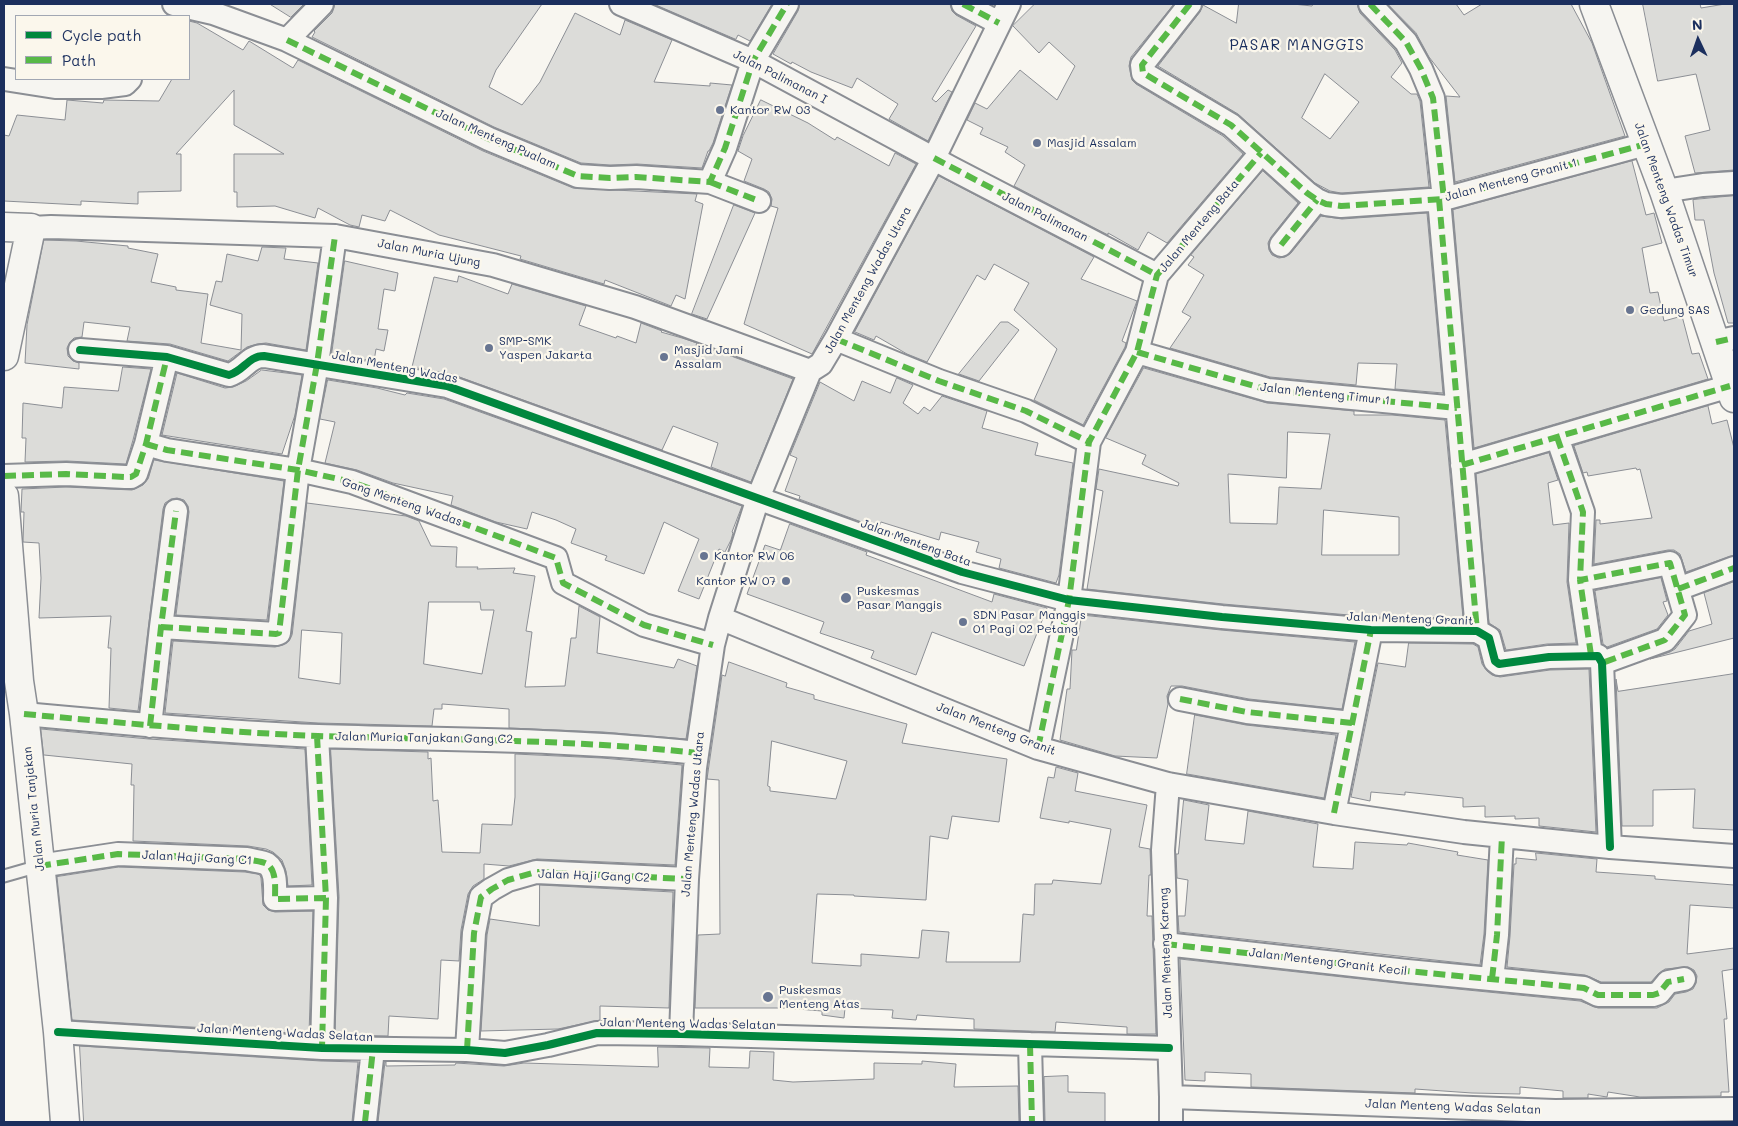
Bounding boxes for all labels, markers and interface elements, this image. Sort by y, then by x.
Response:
legend [15,15,190,80]
north arrow [1673,15,1723,65]
text: N [1691,15,1703,34]
text: Cycle path [62,25,141,45]
district label: PASAR MANGGIS [1228,36,1366,54]
street label: Jalan Palimanan I [731,47,829,107]
text: Path [62,50,96,70]
place label: Kantor RW 03 [730,103,810,117]
marker: Kantor RW 03 [714,104,726,116]
street label: Jalan Menteng Pualam [434,106,558,172]
street label: Jalan Menteng Wadas Timur [1631,120,1701,280]
place label: Masjid Assalam [1047,136,1137,150]
marker: Masjid Assalam [1031,137,1043,149]
street label: Jalan Menteng Granit 1 [1443,155,1579,205]
street label: Jalan Menteng Bata [1156,177,1242,275]
street label: Jalan Palimanan [1000,189,1090,245]
street label: Jalan Menteng Wadas Utara [821,204,915,356]
street label: Jalan Muria Ujung [376,236,482,270]
place label: Gedung SAS [1640,303,1710,317]
marker: Gedung SAS [1624,304,1636,316]
place label: SMP-SMK Yaspen Jakarta [499,334,592,362]
marker: SMP-SMK Yaspen Jakarta [483,342,495,354]
place label: Masjid Jami Assalam [674,343,743,371]
street label: Jalan Menteng Wadas [331,348,459,386]
marker: Masjid Jami Assalam [658,351,670,363]
street label: Jalan Menteng Timur 1 [1259,380,1391,408]
street label: Gang Menteng Wadas [340,475,464,529]
street label: Jalan Menteng Bata [859,516,973,570]
place label: Kantor RW 06 [714,549,794,563]
marker: Kantor RW 06 [698,550,710,562]
place label: Kantor RW 07 [696,574,776,588]
marker: Kantor RW 07 [780,575,792,587]
place label: Puskesmas Pasar Manggis [857,584,942,612]
marker: Puskesmas Pasar Manggis [839,591,853,605]
place label: SDN Pasar Manggis 01 Pagi 02 Petang [973,608,1086,636]
street label: Jalan Menteng Granit [1346,610,1474,628]
marker: SDN Pasar Manggis 01 Pagi 02 Petang [957,616,969,628]
street label: Jalan Menteng Granit [934,700,1058,758]
street label: Jalan Muria Tanjakan Gang C2 [335,729,513,747]
street label: Jalan Menteng Wadas Utara [679,731,707,897]
street label: Jalan Muria Tanjakan [20,746,48,872]
street label: Jalan Haji Gang C1 [142,848,252,868]
street label: Jalan Haji Gang C2 [538,867,650,885]
street label: Jalan Menteng Karang [1157,887,1175,1019]
street label: Jalan Menteng Granit Kecil [1248,945,1408,979]
place label: Puskesmas Menteng Atas [779,983,860,1011]
marker: Puskesmas Menteng Atas [761,990,775,1004]
street label: Jalan Menteng Wadas Selatan [600,1015,776,1033]
street label: Jalan Menteng Wadas Selatan [197,1021,373,1045]
street label: Jalan Menteng Wadas Selatan [1365,1097,1541,1117]

